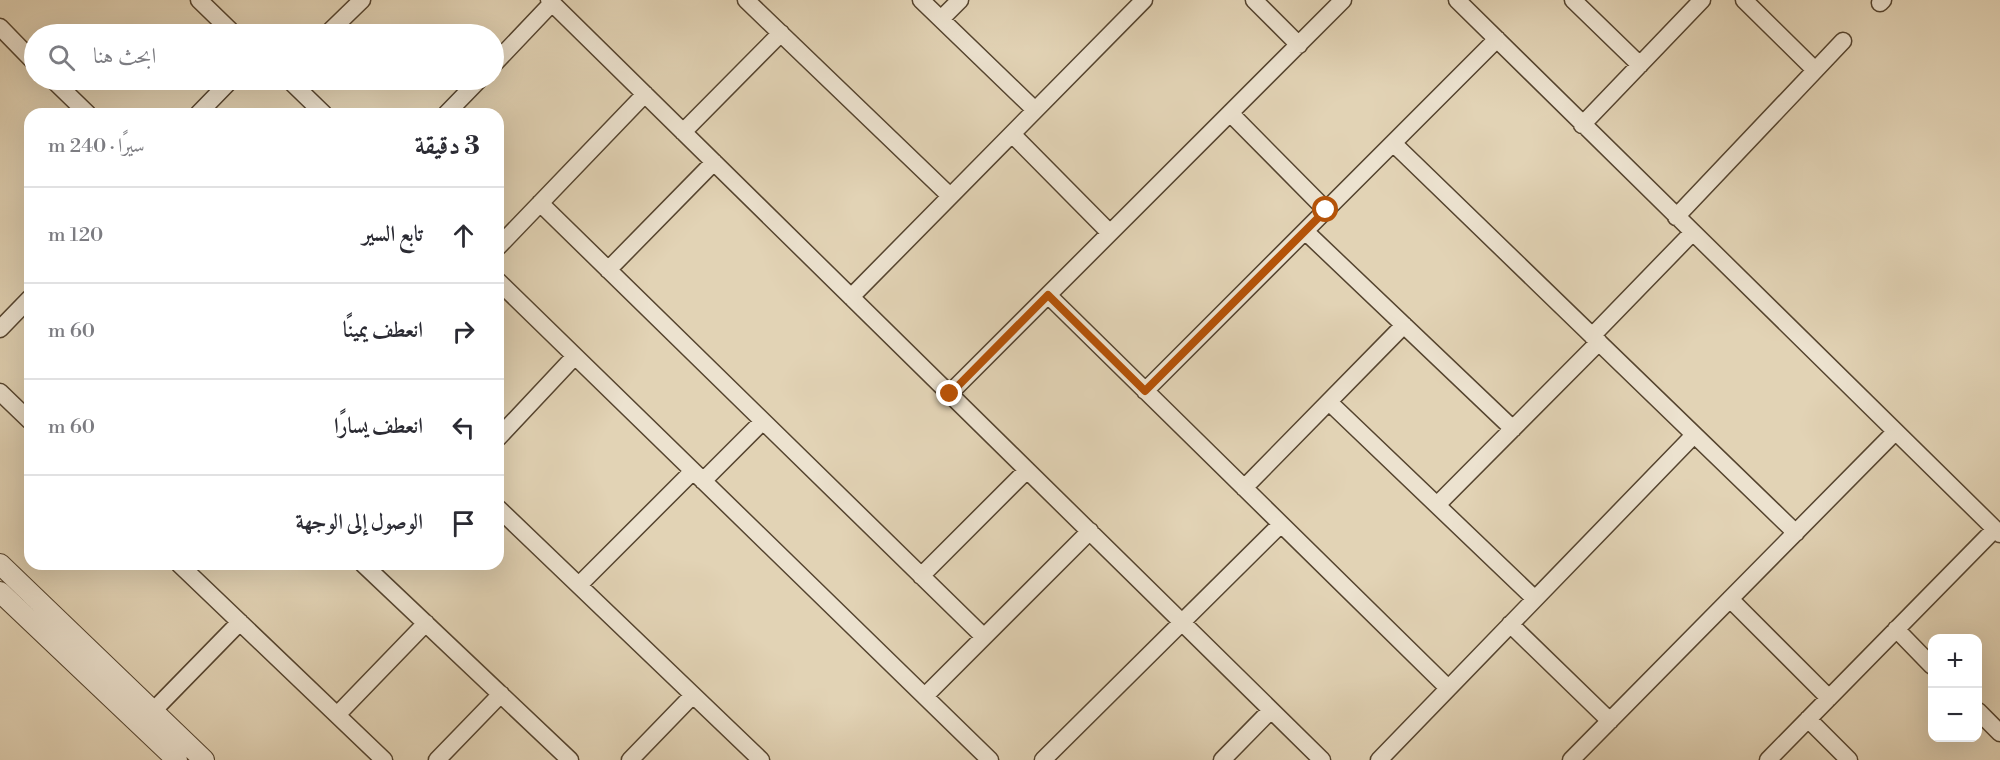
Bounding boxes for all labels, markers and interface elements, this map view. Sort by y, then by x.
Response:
search box [24,24,504,90]
icon: search [45,41,78,74]
text: ابحث هنا [93,43,156,70]
text: 3 دقيقة [415,130,480,162]
text: سيرًا · 240 m [48,134,145,159]
route start [1312,196,1338,222]
icon: ahead [447,219,480,252]
text: تابع السير [362,221,423,248]
text: 120 m [48,223,103,248]
icon: right [447,315,480,348]
text: انعطف يمينًا [343,317,423,344]
text: 60 m [48,319,95,344]
route end [936,380,962,406]
icon: left [447,411,480,444]
text: انعطف يسارًا [334,413,423,440]
text: 60 m [48,415,95,440]
icon: arrive [447,507,480,540]
text: الوصول إلى الوجهة [295,509,423,536]
map controls [1928,634,1982,742]
button: + [1928,634,1982,688]
button: − [1928,688,1982,742]

